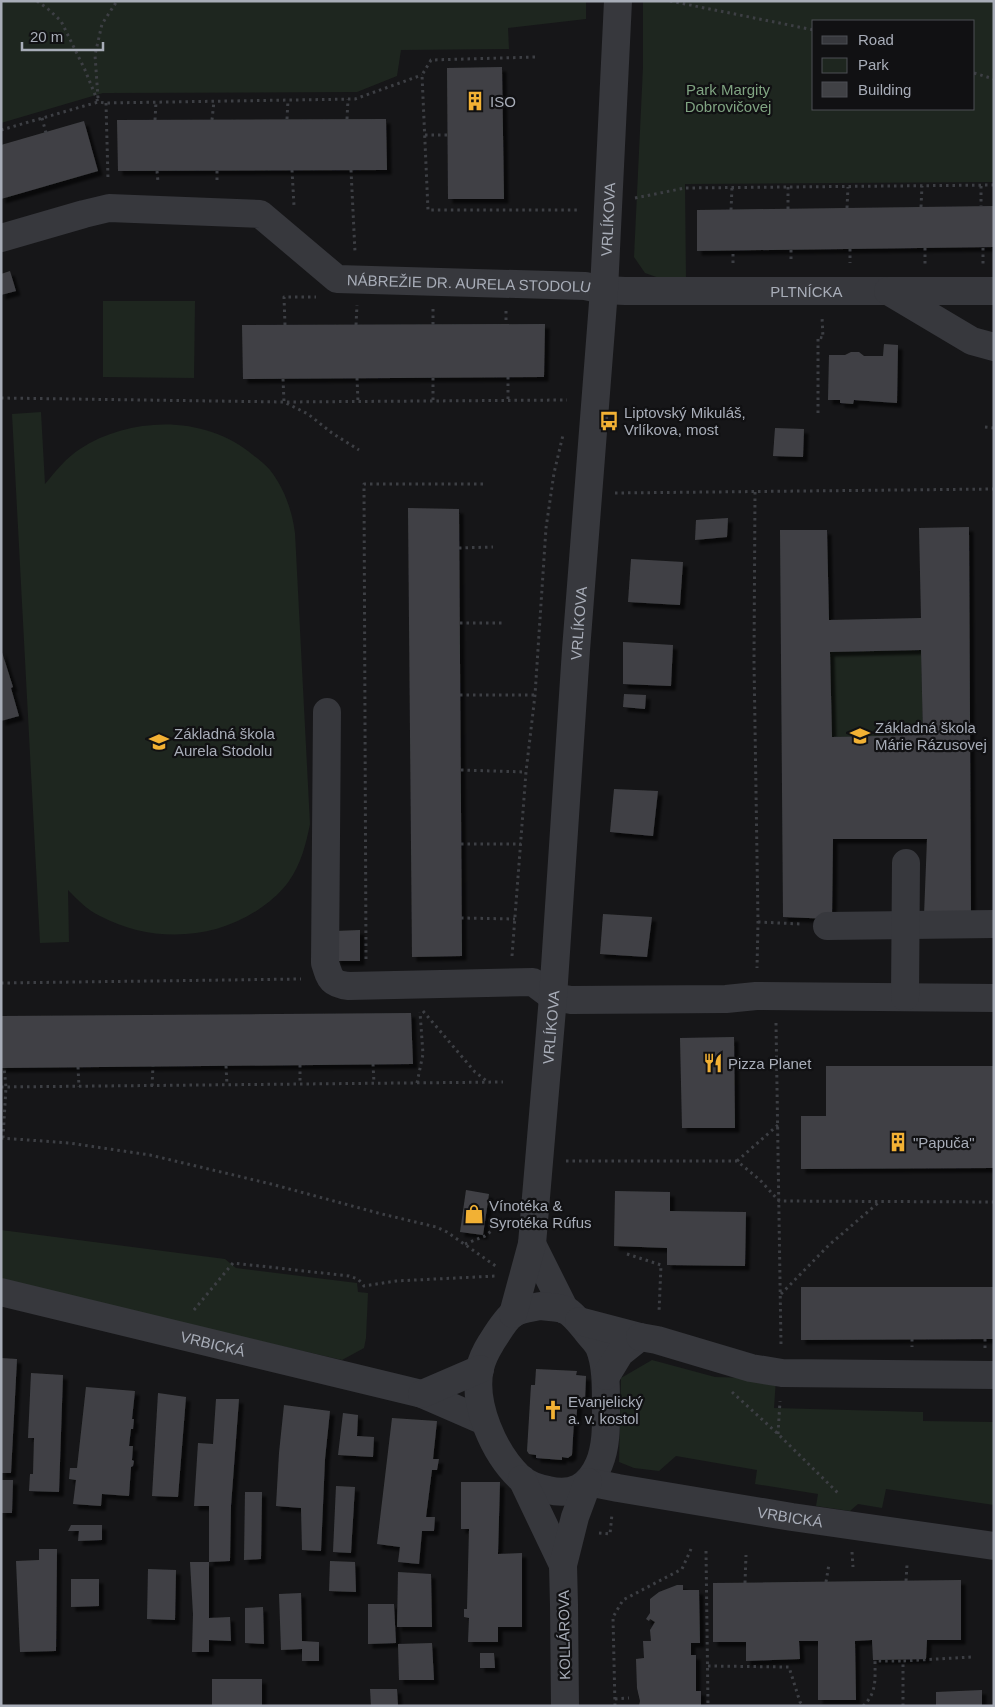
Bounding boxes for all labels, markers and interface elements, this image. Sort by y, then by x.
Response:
scale bar [22,20,104,52]
legend [812,20,975,110]
text: 20 m [30,28,63,45]
text: Road [858,31,894,48]
text: Park [858,56,889,73]
park label: Park Margity Dobrovičovej [685,81,771,115]
text: Building [858,81,911,98]
building icon: ISO [464,90,486,112]
place label: ISO [490,93,516,110]
street label: VRLÍKOVA [597,182,618,257]
street label: NÁBREŽIE DR. AURELA STODOLU [347,271,593,296]
street label: PLTNÍCKA [770,283,843,300]
place label: Liptovský Mikuláš, Vrlíkova, most [624,404,746,438]
bus stop icon: Liptovský Mikuláš, Vrlíkova, most [598,410,620,432]
street label: VRLÍKOVA [567,586,589,661]
place label: Základná škola Márie Rázusovej [875,719,987,753]
place label: Základná škola Aurela Stodolu [174,725,276,759]
school or university icon: Základná škola Márie Rázusovej [849,725,871,747]
school or university icon: Základná škola Aurela Stodolu [148,731,170,753]
street label: VRLÍKOVA [539,990,562,1065]
restaurant icon: Pizza Planet [702,1052,724,1074]
place label: Pizza Planet [728,1055,812,1072]
building icon: "Papuča" [887,1131,909,1153]
place label: "Papuča" [913,1134,975,1151]
place label: Vínotéka & Syrotéka Rúfus [489,1197,592,1231]
shop icon: Vínotéka & Syrotéka Rúfus [463,1203,485,1225]
street label: VRBICKÁ [179,1327,247,1359]
place label: Evanjelický a. v. kostol [568,1393,644,1427]
church icon: Evanjelický a. v. kostol [542,1399,564,1421]
street label: VRBICKÁ [756,1503,824,1530]
street label: KOLLÁROVA [555,1590,573,1680]

